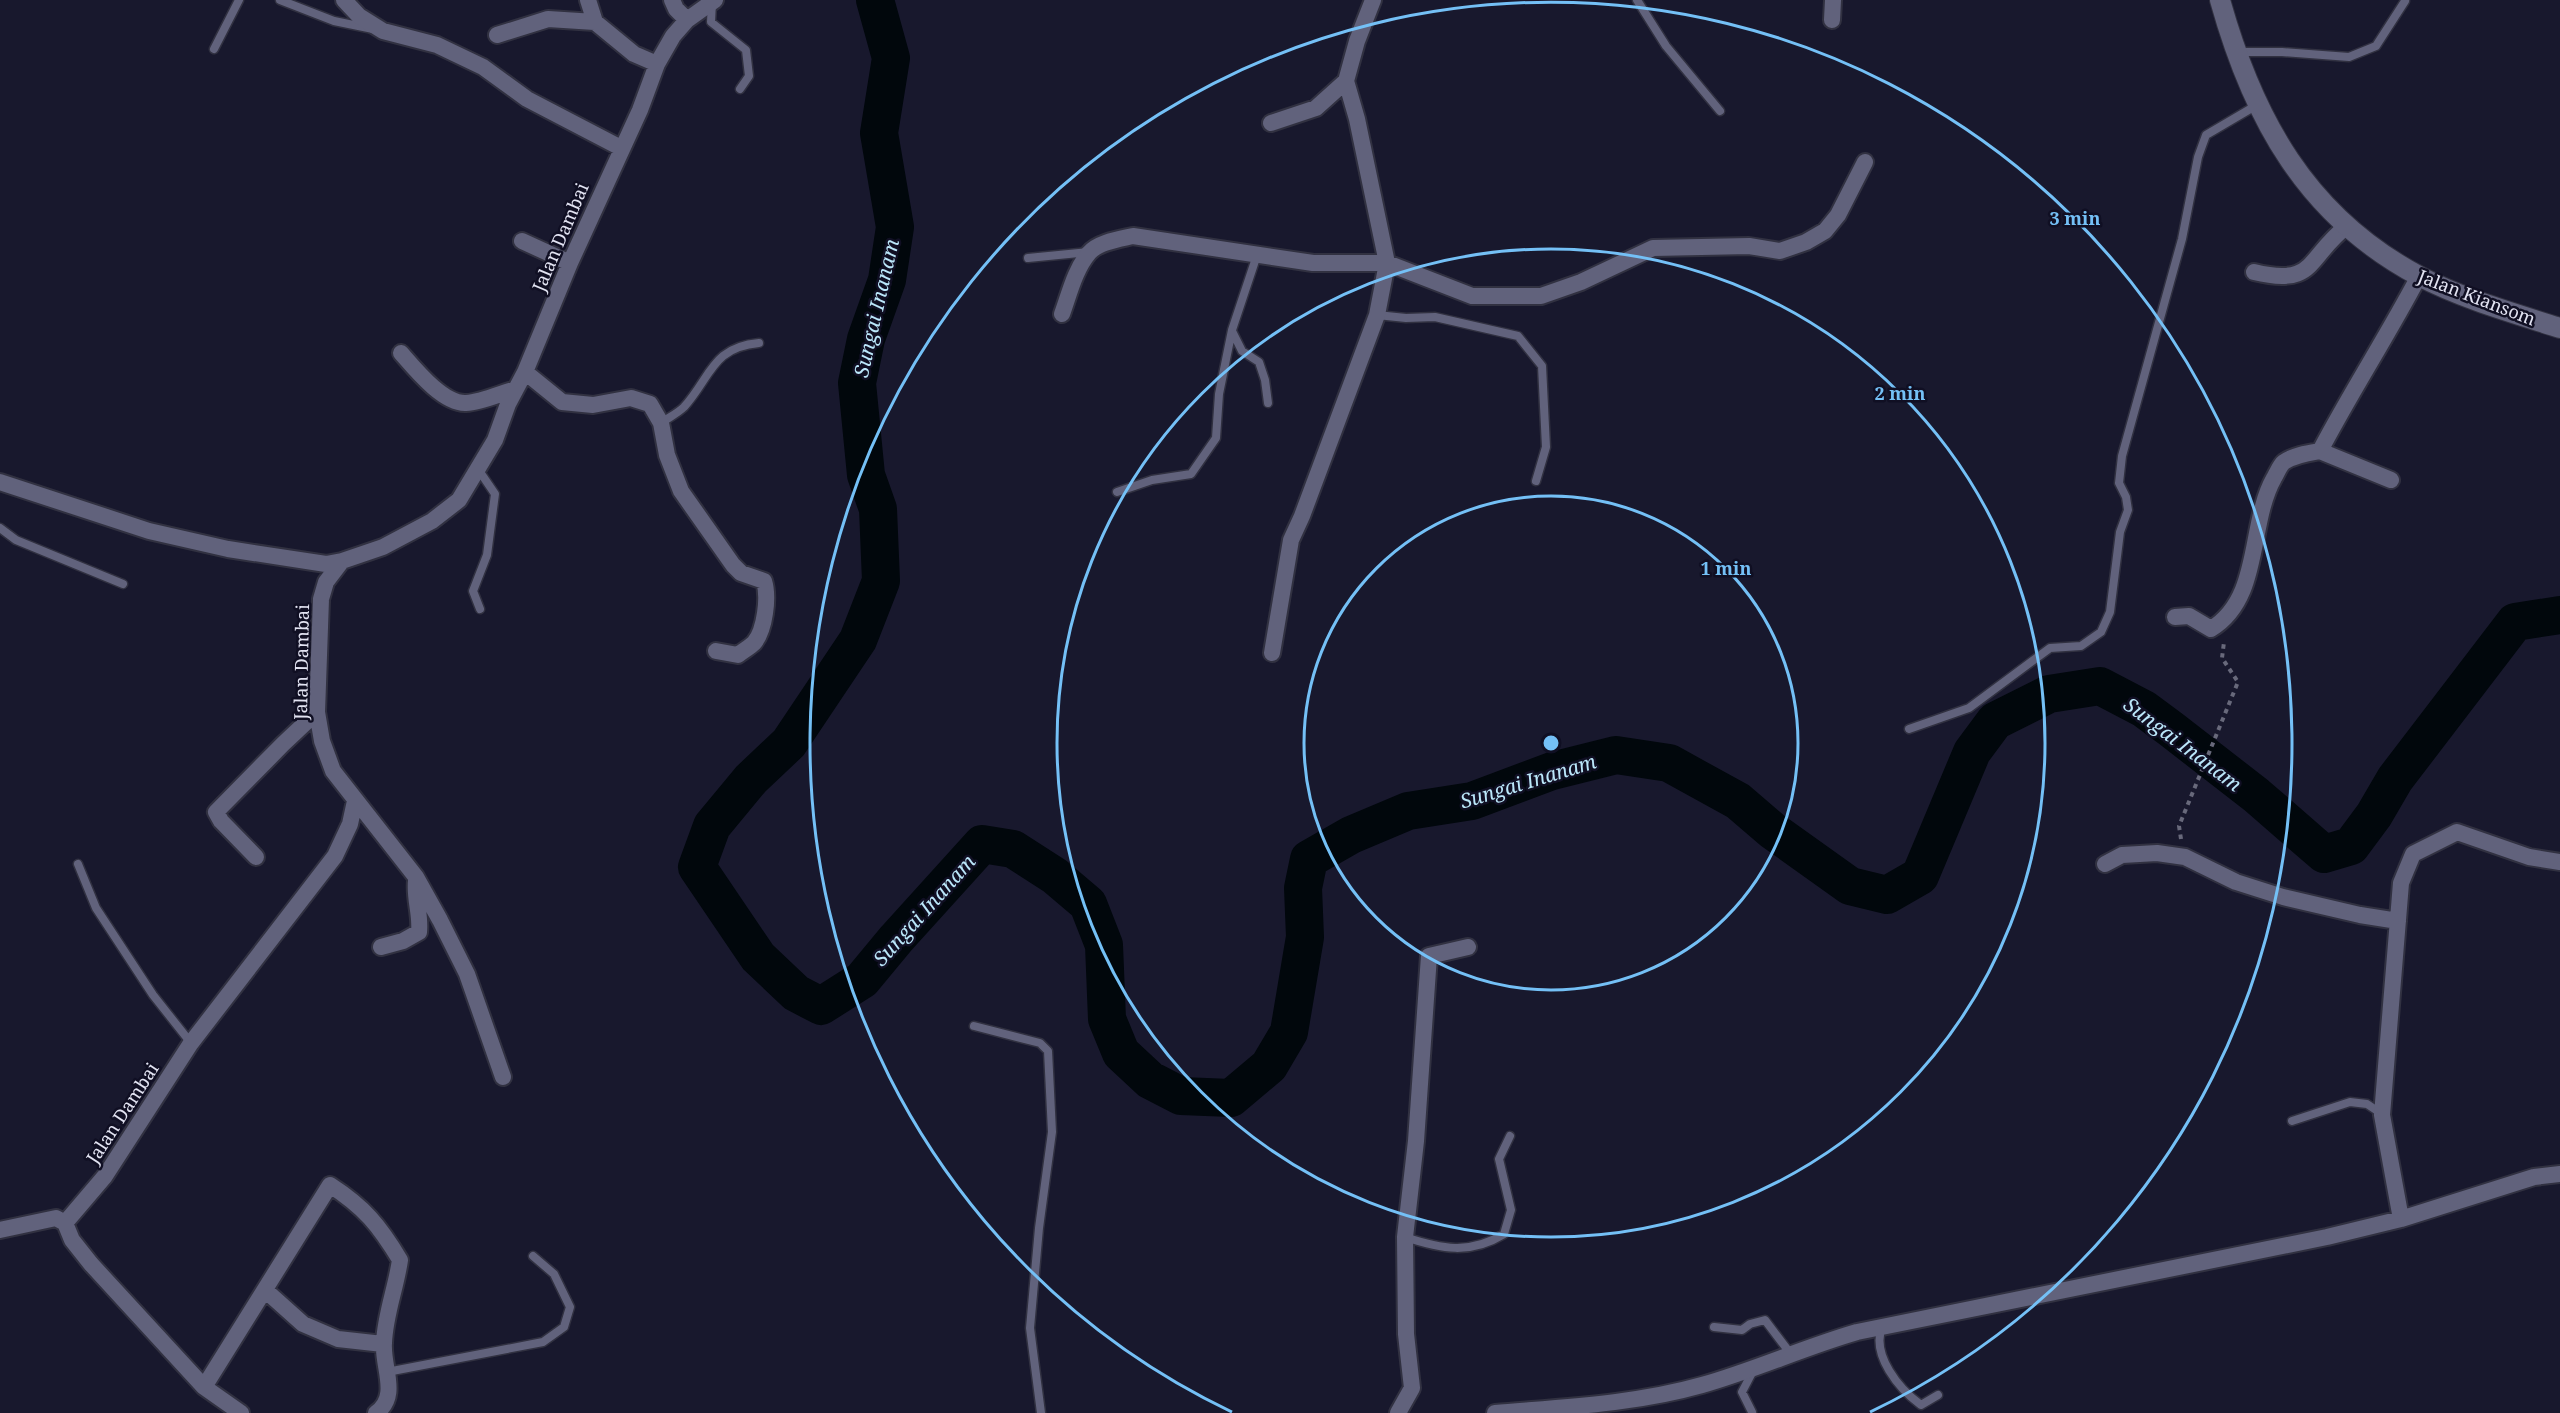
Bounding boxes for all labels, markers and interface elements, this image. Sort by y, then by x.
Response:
street label: Jalan Dambai [526,179,594,296]
text: 3 min [2050,206,2100,230]
water label: Sungai Inanam [847,236,905,380]
street label: Jalan Kiansom [2414,263,2539,330]
text: 2 min [1875,381,1925,405]
text: 1 min [1701,556,1751,580]
street label: Jalan Dambai [288,604,314,721]
water label: Sungai Inanam [2118,691,2248,797]
centre of rings [1541,733,1561,753]
water label: Sungai Inanam [1457,747,1600,815]
water label: Sungai Inanam [867,848,981,972]
street label: Jalan Dambai [80,1058,164,1169]

